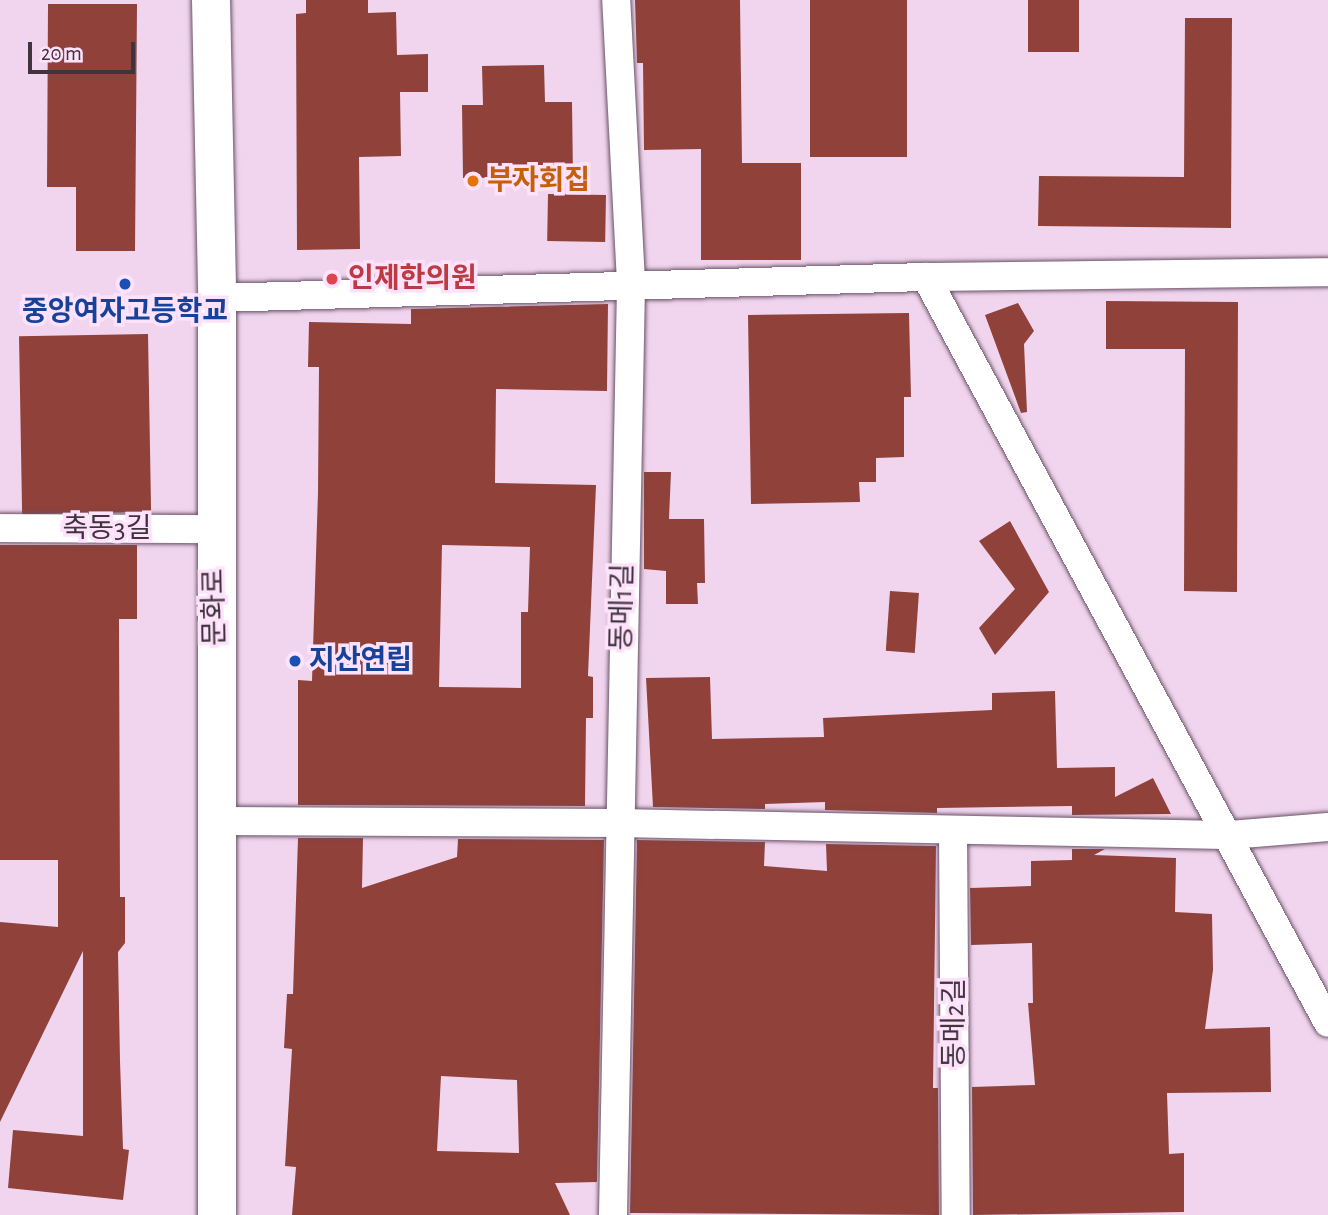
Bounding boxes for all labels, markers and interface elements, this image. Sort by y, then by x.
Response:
scale bar [32,28,138,72]
text: 20 m [41,43,82,64]
place label: 부자회집 [487,164,590,198]
marker: 부자회집 [465,173,481,189]
place label: 인제한의원 [348,262,477,296]
marker: 인제한의원 [322,269,342,289]
marker: 중앙여자고등학교 [117,276,133,292]
place label: 중앙여자고등학교 [22,295,228,329]
street label: 축동3길 [63,512,151,546]
street label: 동메1길 [605,563,641,651]
street label: 문화로 [198,568,232,646]
place label: 지산연립 [309,644,412,678]
marker: 지산연립 [287,653,303,669]
street label: 동메2길 [938,978,972,1068]

